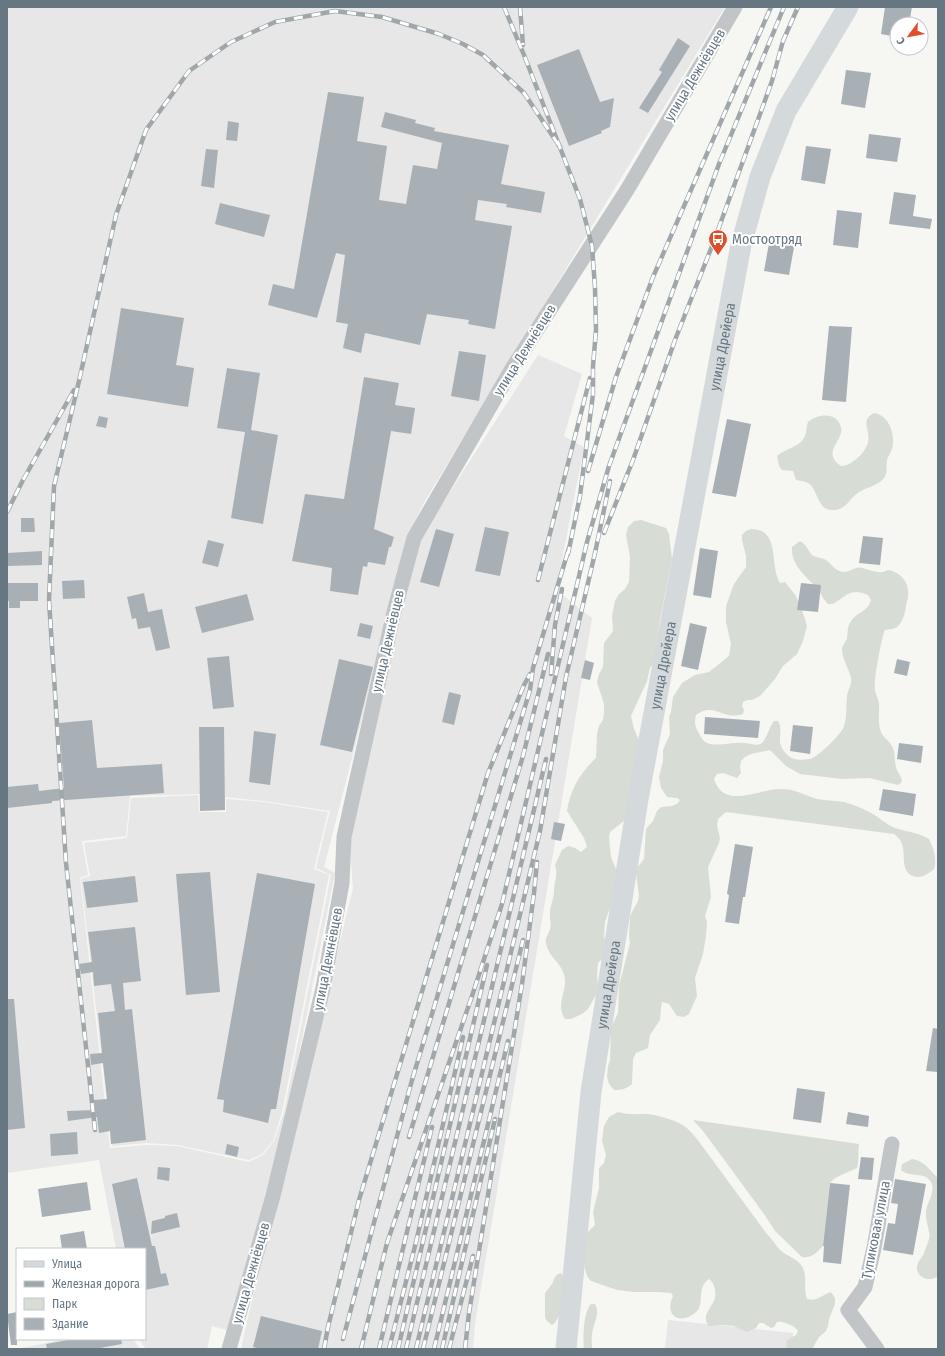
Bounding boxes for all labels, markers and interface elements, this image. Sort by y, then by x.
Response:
north arrow [889,16,929,56]
street label: улица Дежнёвцев [661,26,729,124]
text: С [894,35,908,47]
bus stop icon: Мостоотряд [707,228,729,256]
place label: Мостоотряд [732,231,802,248]
street label: улица Дежнёвцев [490,301,560,399]
street label: улица Дрейера [706,301,739,392]
street label: улица Дежнёвцев [368,588,408,694]
street label: улица Дрейера [646,620,679,711]
street label: улица Дежнёвцев [310,906,346,1012]
street label: улица Дрейера [593,939,624,1030]
street label: Тупиковая улица [858,1179,894,1281]
street label: улица Дежнёвцев [228,1220,274,1326]
legend [16,1248,146,1340]
text: Улица [51,1257,82,1271]
text: Железная дорога [52,1277,140,1291]
text: Парк [52,1297,78,1311]
text: Здание [52,1317,88,1331]

